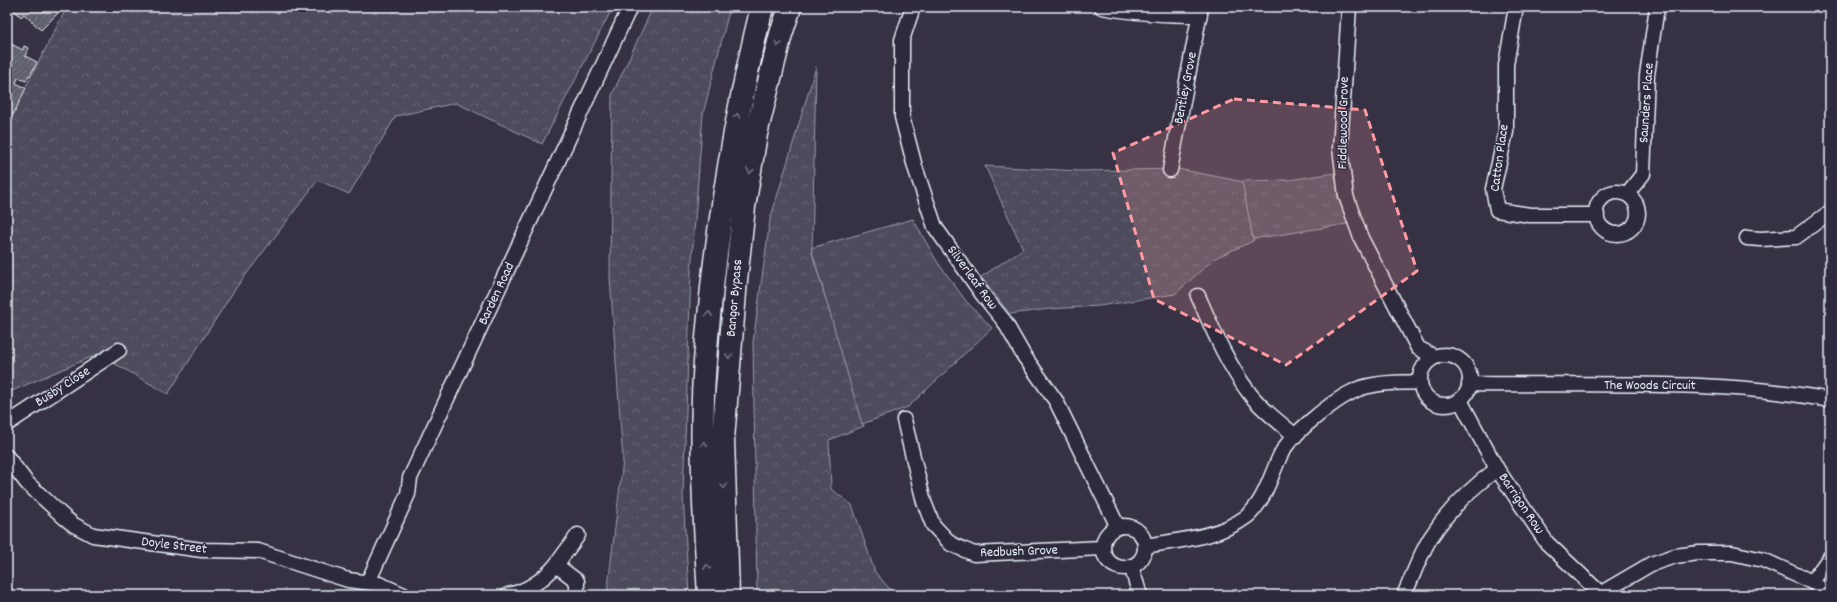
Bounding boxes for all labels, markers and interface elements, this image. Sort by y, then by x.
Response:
one-way arrow [775,41,783,48]
street label: Bentley Grove [1169,50,1203,126]
street label: Saunders Place [1634,62,1660,144]
street label: Fiddlewood Grove [1333,76,1355,170]
one-way arrow [732,113,741,119]
street label: Catton Place [1485,123,1515,193]
one-way arrow [746,168,755,174]
street label: Silverleaf Row [942,242,1002,314]
street label: Bangor Bypass [722,258,748,337]
street label: Barden Road [474,259,520,329]
one-way arrow [704,311,713,317]
one-way arrow [725,353,734,359]
street label: Busby Close [32,362,94,412]
street label: The Woods Circuit [1604,376,1696,396]
one-way arrow [700,441,708,447]
street label: Barrigon Row [1493,469,1549,539]
one-way arrow [720,483,728,489]
street label: Doyle Street [140,532,208,560]
street label: Redbush Grove [980,541,1058,563]
one-way arrow [703,564,712,570]

